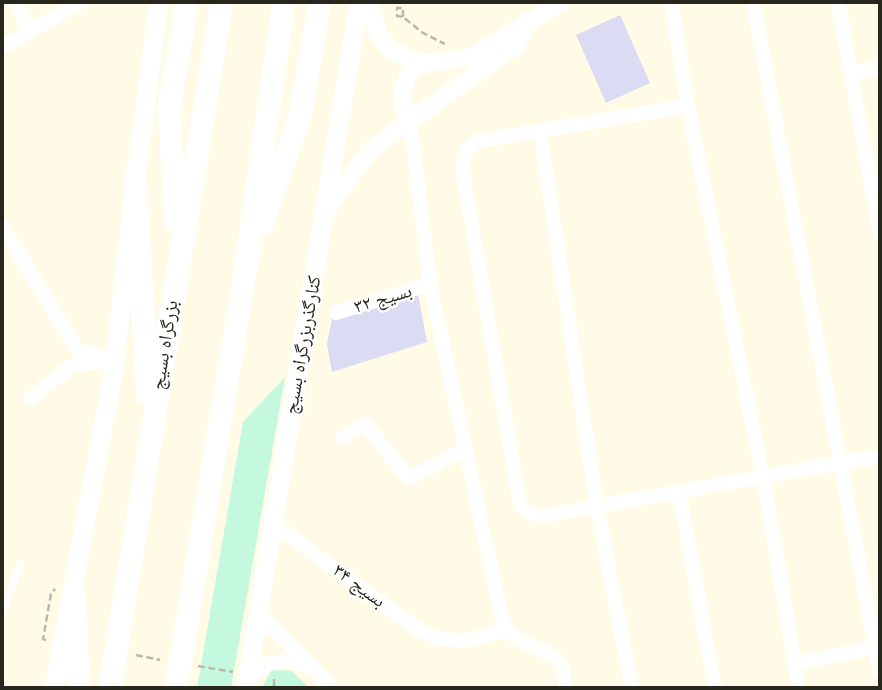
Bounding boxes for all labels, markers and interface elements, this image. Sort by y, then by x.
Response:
street label: کنارگذربزرگراه بسیج [280,274,326,416]
street label: بسیج ۳۲ [351,279,415,319]
street label: بزرگراه بسیج [147,299,183,391]
street label: بسیج ۳۴ [328,559,390,613]

